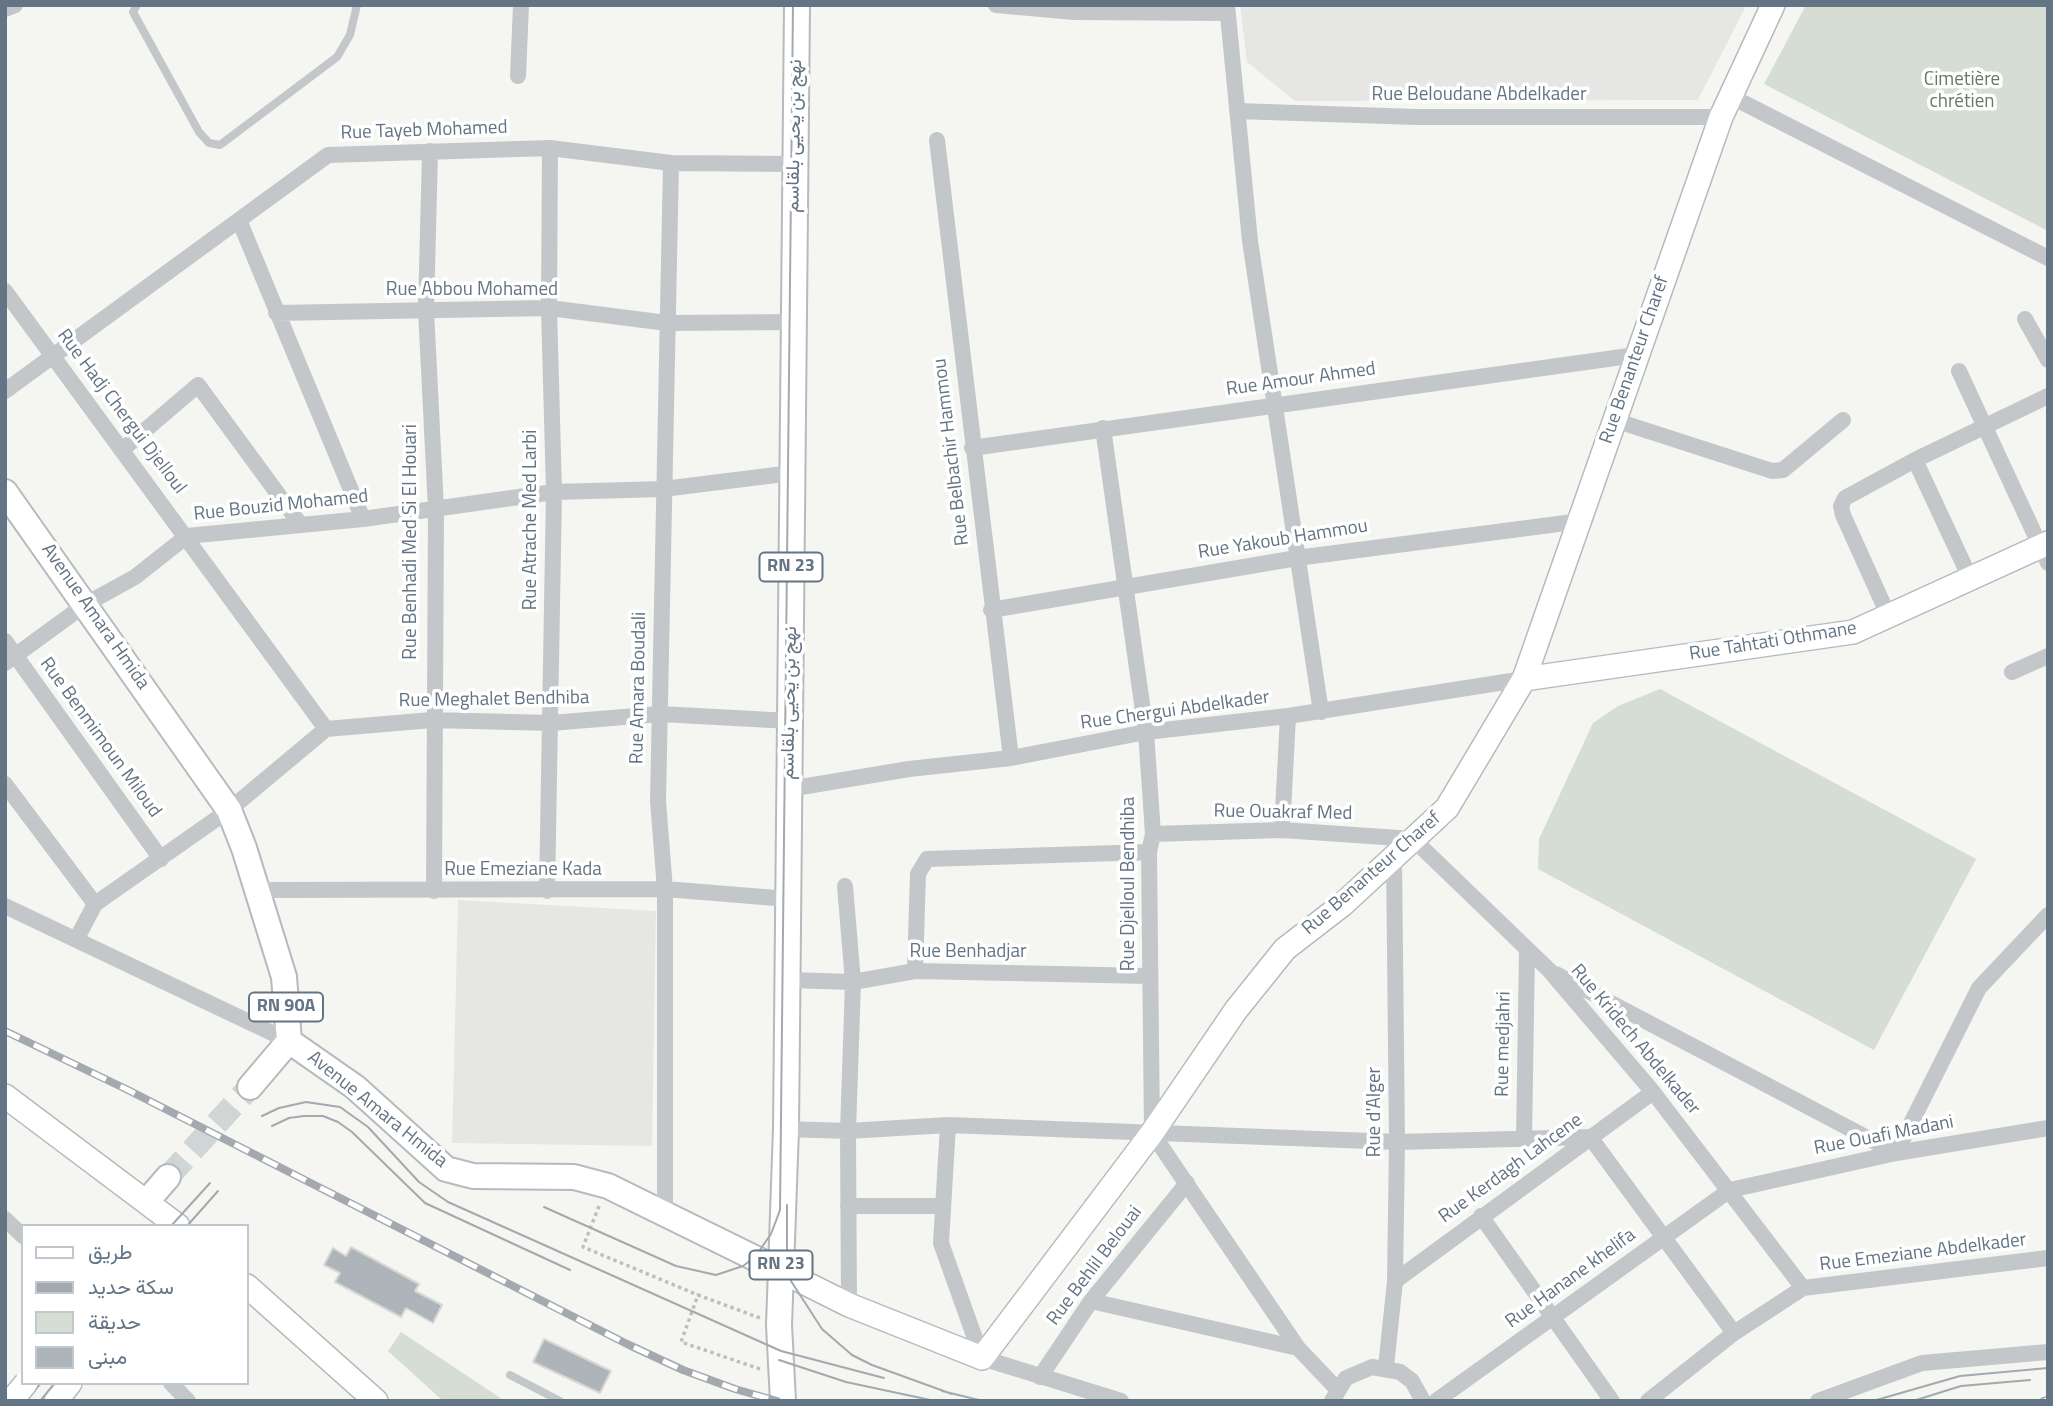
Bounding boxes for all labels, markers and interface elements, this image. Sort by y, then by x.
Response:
street label: نهج بن يحيى بلقاسم [782,59,808,213]
park label: Cimetière chrétien [1924,69,2000,113]
street label: Rue Beloudane Abdelkader [1371,84,1587,106]
street label: Rue Tayeb Mohamed [340,117,508,145]
street label: Rue Benanteur Charef [1596,273,1674,447]
street label: Rue Abbou Mohamed [386,279,558,301]
street label: Rue Hadj Chergui Djelloul [52,325,190,499]
street label: Rue Belbachir Hammou [929,357,975,547]
street label: Rue Amour Ahmed [1225,358,1377,402]
street label: Rue Benhadi Med Si El Houari [400,424,422,660]
street label: Rue Atrache Med Larbi [520,430,542,610]
street label: Rue Bouzid Mohamed [193,485,369,527]
street label: Rue Yakoub Hammou [1197,515,1369,565]
street label: Avenue Amara Hmida [36,540,154,694]
road number: RN 23 [760,552,822,582]
street label: Rue Amara Boudali [626,612,652,764]
street label: Rue Tahtati Othmane [1688,617,1858,667]
street label: نهج بن يحيى بلقاسم [777,626,803,780]
street label: Rue Benmimoun Miloud [34,654,166,822]
street label: Rue Chergui Abdelkader [1079,686,1271,736]
street label: Rue Meghalet Bendhiba [398,687,590,713]
street label: Rue Djelloul Bendhiba [1118,797,1140,971]
street label: Rue Ouakraf Med [1213,800,1353,826]
street label: Rue Benanteur Charef [1298,808,1446,940]
street label: Rue Emeziane Kada [444,859,602,881]
street label: Rue Benhadjar [909,941,1027,963]
street label: Rue Kridech Abdelkader [1565,960,1705,1120]
street label: Rue medjahri [1492,991,1516,1097]
road number: RN 90A [249,992,323,1022]
street label: Avenue Amara Hmida [303,1047,451,1173]
street label: Rue d'Alger [1364,1067,1386,1157]
street label: Rue Kerdagh Lahcene [1435,1109,1587,1229]
street label: Rue Ouafi Madani [1812,1111,1956,1161]
street label: Rue Behlil Belouai [1043,1202,1147,1330]
legend [21,1224,248,1385]
street label: Rue Hanane khelifa [1502,1224,1640,1334]
street label: Rue Emeziane Abdelkader [1818,1229,2028,1277]
text: طريق [88,1235,133,1267]
road number: RN 23 [750,1250,812,1280]
text: سكة حديد [88,1270,174,1302]
text: حديقة [88,1305,141,1337]
text: مبنى [88,1340,127,1372]

